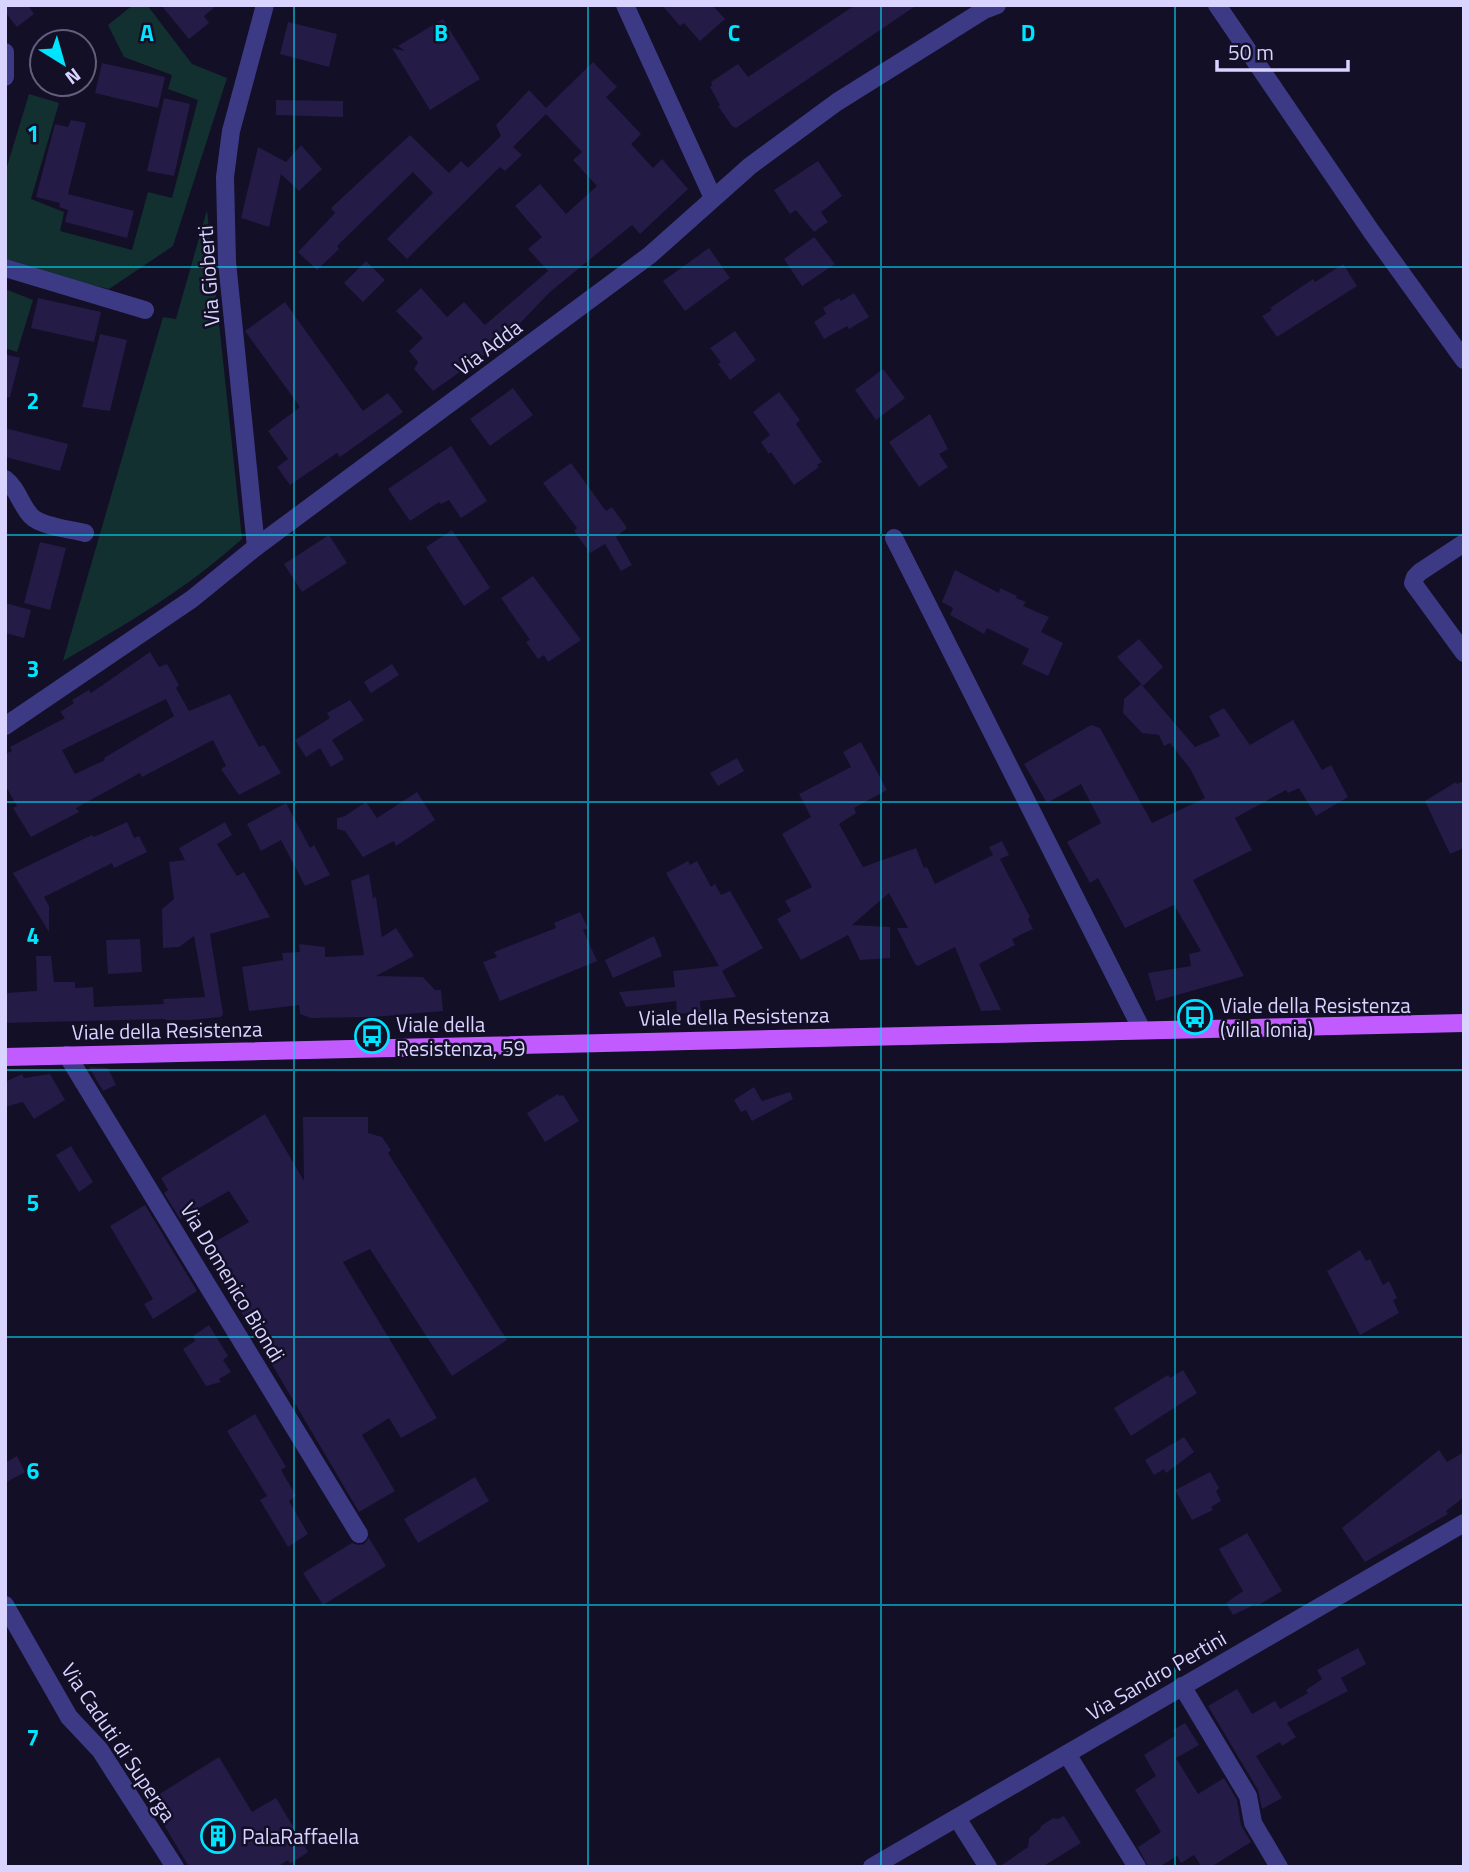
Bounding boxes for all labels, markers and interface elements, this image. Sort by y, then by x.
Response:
text: A [140,15,154,50]
text: B [434,15,448,50]
text: C [728,15,740,50]
text: D [1021,15,1035,50]
north arrow [28,28,98,98]
scale bar [1217,28,1348,72]
text: 50 m [1228,36,1274,68]
text: N [60,61,88,93]
text: 1 [27,116,39,151]
street label: Via Gioberti [188,224,228,328]
street label: Via Adda [448,311,529,383]
text: 2 [27,383,39,418]
text: 3 [27,651,39,686]
text: 4 [27,918,39,953]
place label: Viale della Resistenza (villa Ionia) [1220,989,1411,1045]
street label: Viale della Resistenza [638,998,830,1034]
bus stop icon: Viale della Resistenza (villa Ionia) [1176,998,1214,1036]
place label: Viale della Resistenza, 59 [396,1008,526,1064]
street label: Viale della Resistenza [71,1012,263,1048]
bus stop icon: Viale della Resistenza, 59 [353,1017,391,1055]
text: 5 [27,1185,39,1220]
street label: Via Domenico Biondi [173,1196,293,1368]
text: 6 [27,1453,40,1488]
street label: Via Sandro Pertini [1080,1622,1232,1728]
street label: Via Caduti di Superga [54,1656,184,1828]
text: 7 [27,1720,39,1755]
building icon: PalaRaffaella [199,1817,237,1855]
place label: PalaRaffaella [242,1820,359,1852]

